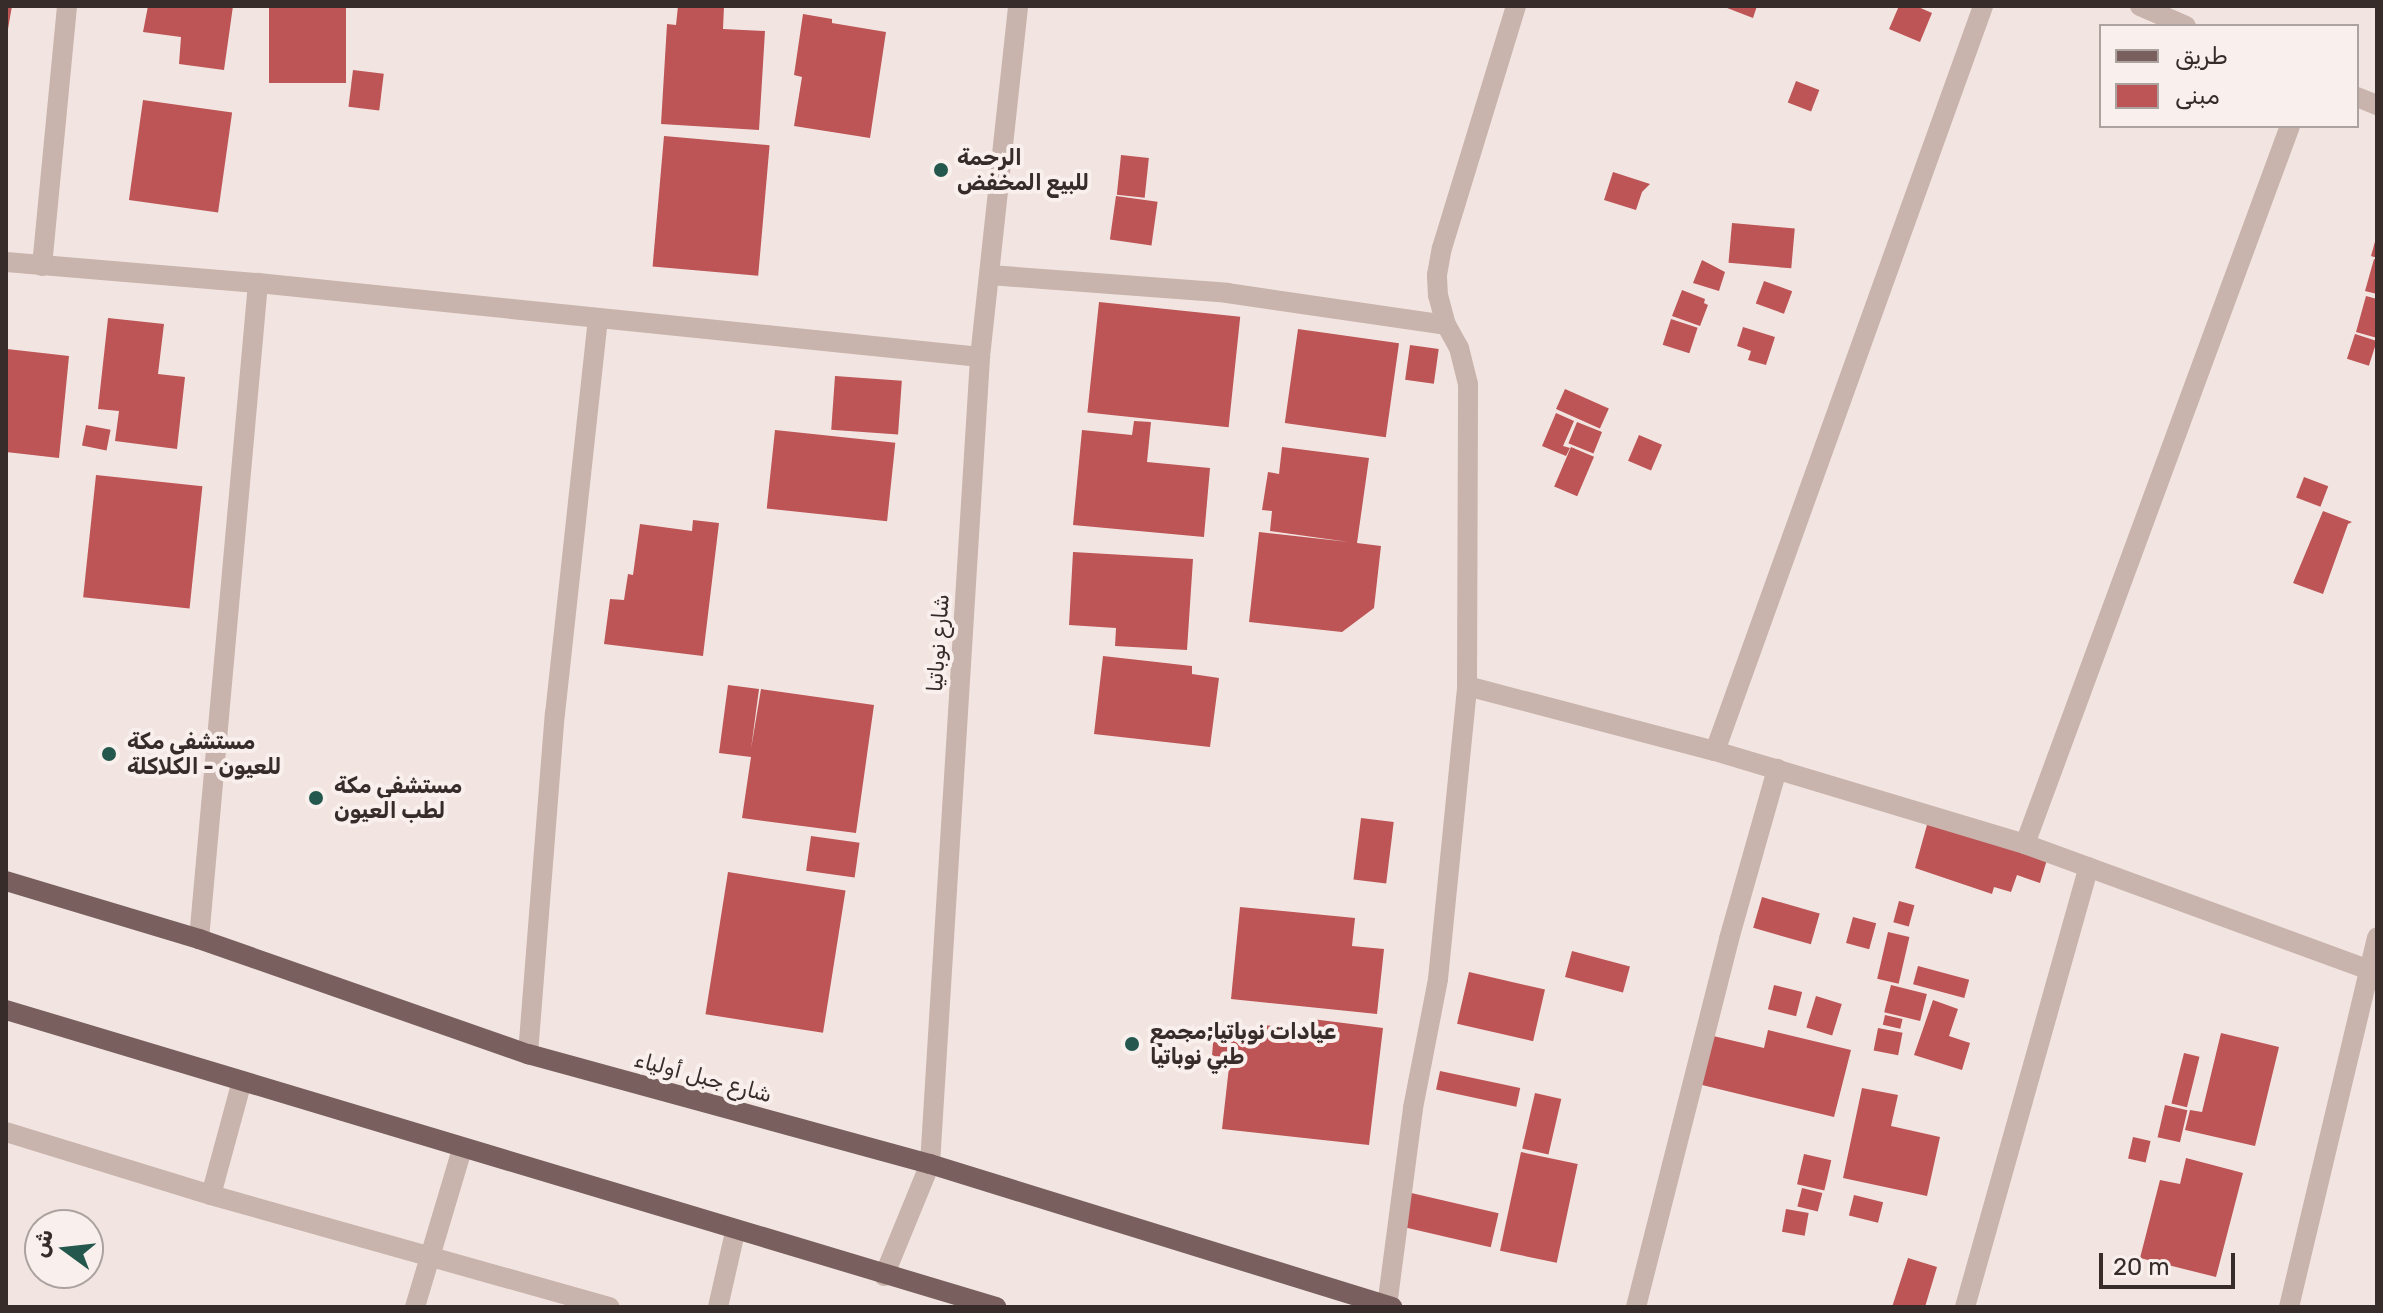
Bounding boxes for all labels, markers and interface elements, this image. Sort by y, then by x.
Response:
legend [2099,24,2359,128]
text: طريق [2175,42,2228,70]
text: مبنى [2175,82,2220,110]
place label: الرحمة للبيع المخفض [957,144,1089,196]
marker: الرحمة للبيع المخفض [932,161,950,179]
street label: شارع نوباتيا [921,593,955,693]
place label: مستشفى مكة للعيون - الكلاكلة [127,728,281,780]
marker: مستشفى مكة للعيون - الكلاكلة [98,743,120,765]
place label: مستشفى مكة لطب العيون [334,772,462,824]
marker: مستشفى مكة لطب العيون [305,787,327,809]
place label: عيادات نوباتيا;مجمع طبي نوباتيا [1150,1018,1336,1070]
marker: عيادات نوباتيا;مجمع طبي نوباتيا [1121,1033,1143,1055]
street label: شارع جبل أولياء [631,1046,775,1108]
north arrow [24,1209,104,1289]
text: ش [26,1226,59,1260]
scale bar [2103,1237,2239,1287]
text: 20 m [2113,1253,2170,1281]

